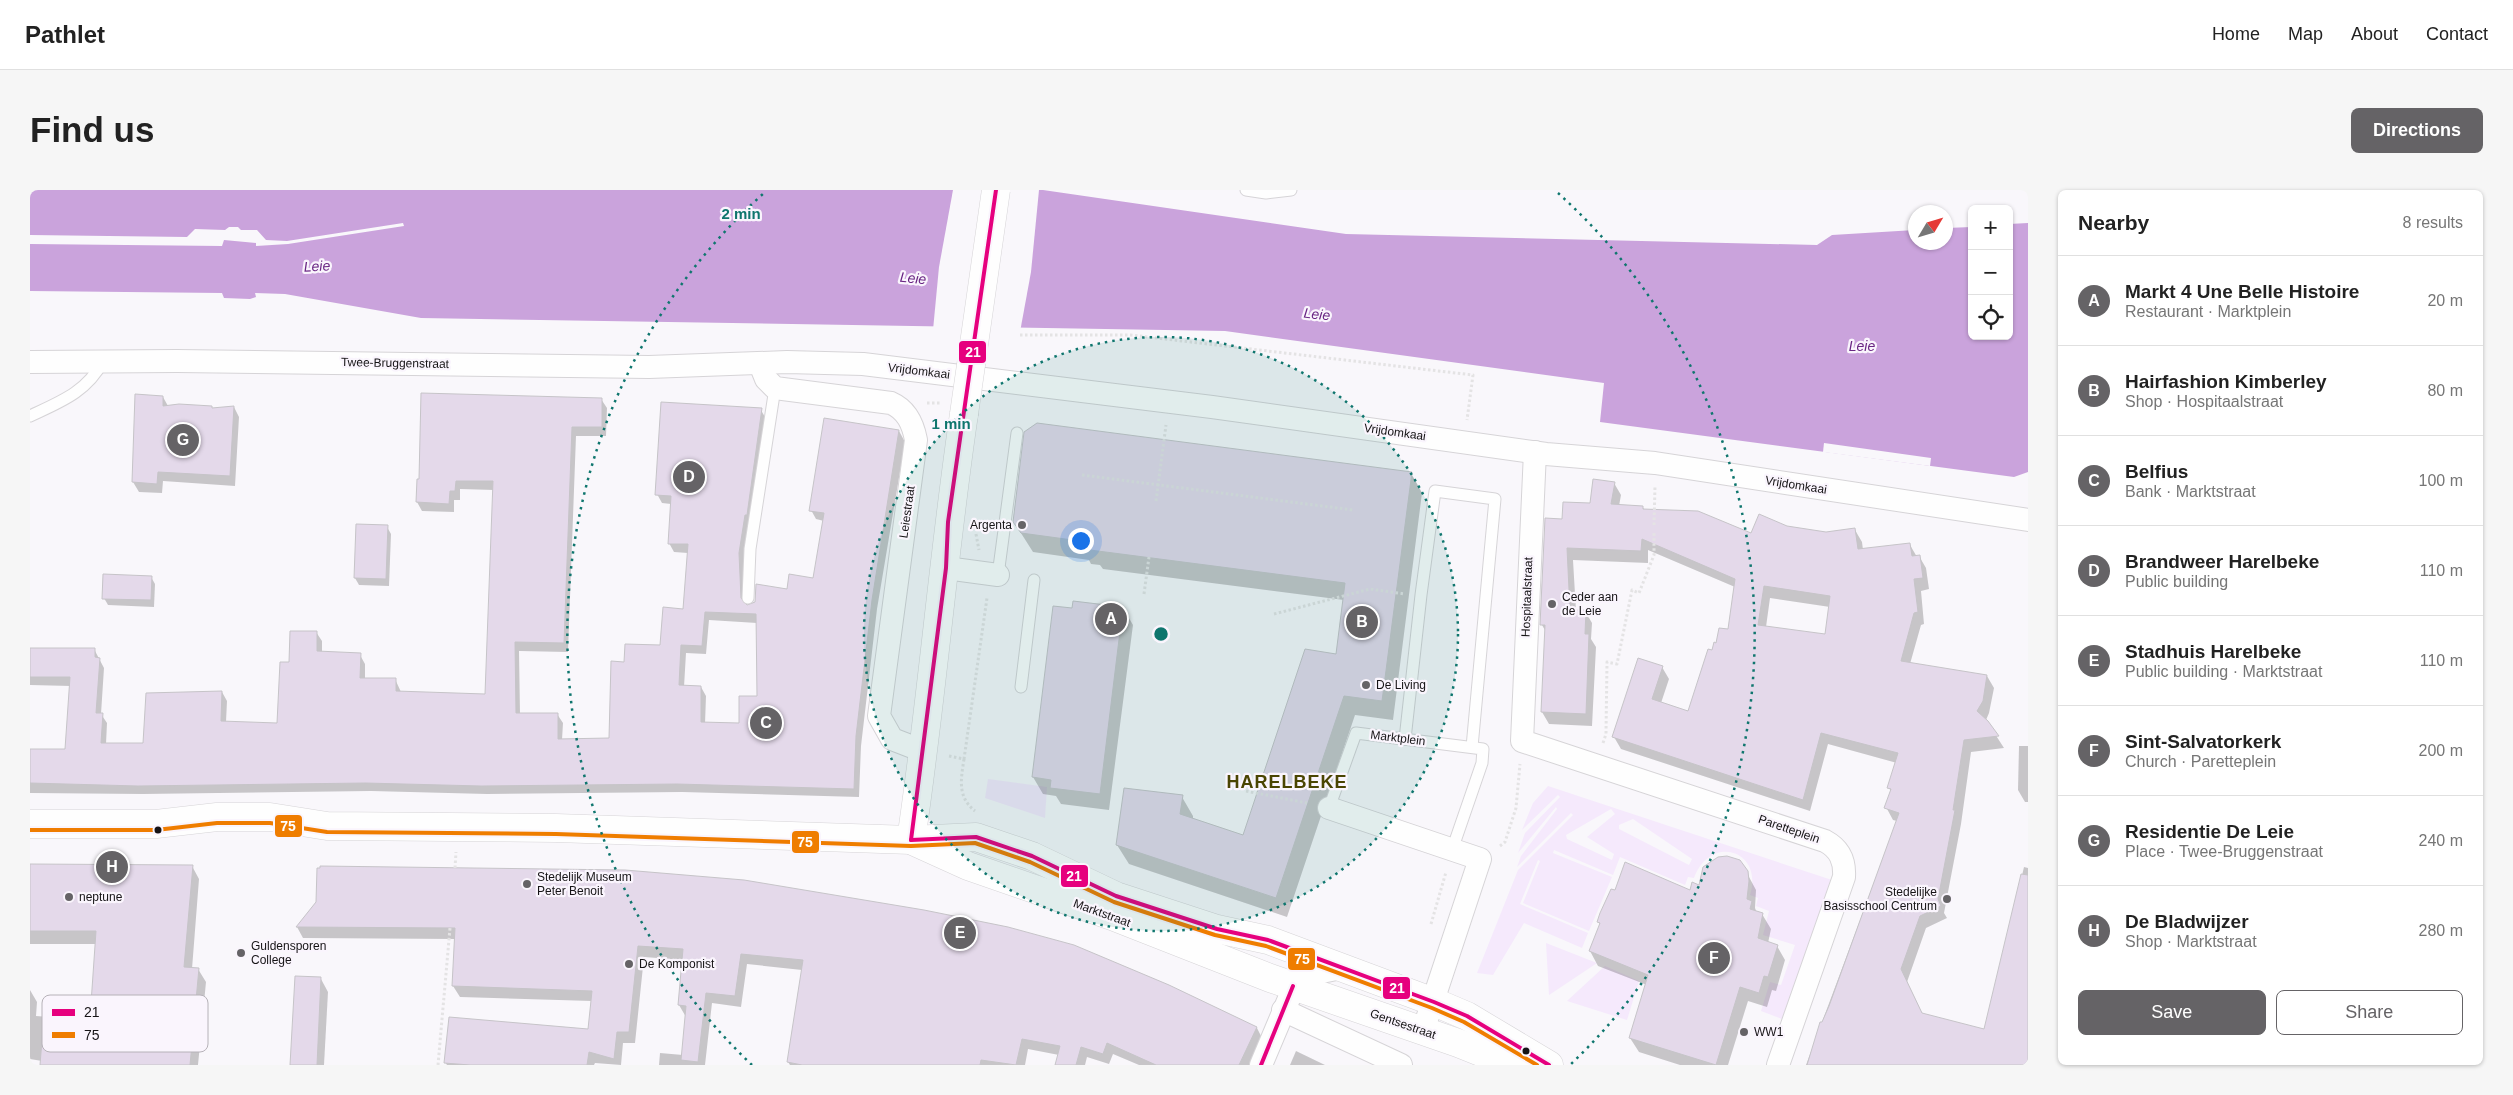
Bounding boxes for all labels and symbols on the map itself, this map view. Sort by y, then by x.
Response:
text: 2 min [721,205,761,222]
north arrow [1908,205,1953,250]
water label: Leie [303,257,331,275]
water label: Leie [899,269,927,287]
water label: Leie [1303,305,1331,323]
water label: Leie [1849,338,1875,354]
line badge: 21 [958,340,987,364]
text: 21 [965,344,981,360]
street label: Twee-Bruggenstraat [341,355,450,371]
street label: Vrijdomkaai [887,360,951,382]
text: 1 min [931,415,971,432]
pin: G [167,421,199,459]
street label: Vrijdomkaai [1363,421,1427,443]
pin: D [673,458,705,496]
street label: Vrijdomkaai [1764,473,1828,497]
street label: Leiestraat [896,484,918,539]
place label: Argenta [970,518,1012,532]
marker: Argenta [1016,519,1028,531]
your location [1068,528,1094,554]
street label: Hospitaalstraat [1519,556,1535,637]
place label: Ceder aan de Leie [1562,590,1618,618]
marker: Ceder aan de Leie [1546,598,1558,610]
pin: A [1095,600,1127,638]
pin: B [1346,603,1378,641]
centre of rings [1152,625,1170,643]
place label: De Living [1376,678,1426,692]
marker: De Living [1360,679,1372,691]
pin: C [750,704,782,742]
street label: Marktplein [1370,728,1426,748]
district label: HARELBEKE [1226,772,1348,792]
street label: Paretteplein [1756,812,1822,846]
line badge: 75 [274,814,303,838]
text: 75 [280,818,296,834]
unlabelled marker [153,825,163,835]
line badge: 75 [791,830,820,854]
text: 75 [797,834,813,850]
pin: H [96,848,128,886]
line badge: 21 [1060,864,1089,888]
text: 21 [1066,868,1082,884]
place label: Stedelijk Museum Peter Benoit [537,870,632,898]
marker: Stedelijk Museum Peter Benoit [521,878,533,890]
place label: Stedelijke Basisschool Centrum [1824,885,1937,913]
place label: neptune [79,890,123,904]
marker: neptune [63,891,75,903]
marker: Stedelijke Basisschool Centrum [1941,893,1953,905]
street label: Marktstraat [1071,896,1133,930]
pin: E [944,914,976,952]
place label: Guldensporen College [251,939,326,967]
pin: F [1698,939,1730,977]
marker: Guldensporen College [235,947,247,959]
line badge: 75 [1287,947,1316,971]
text: 75 [1294,951,1310,967]
place label: De Komponist [639,957,715,971]
marker: De Komponist [623,958,635,970]
line badge: 21 [1382,976,1411,1000]
text: 21 [1389,980,1405,996]
legend [42,995,208,1052]
text: 21 [84,1004,100,1020]
street label: Gentsestraat [1368,1006,1438,1042]
place label: WW1 [1754,1025,1784,1039]
marker: WW1 [1738,1026,1750,1038]
text: 75 [84,1027,100,1043]
unlabelled marker [1521,1046,1531,1056]

